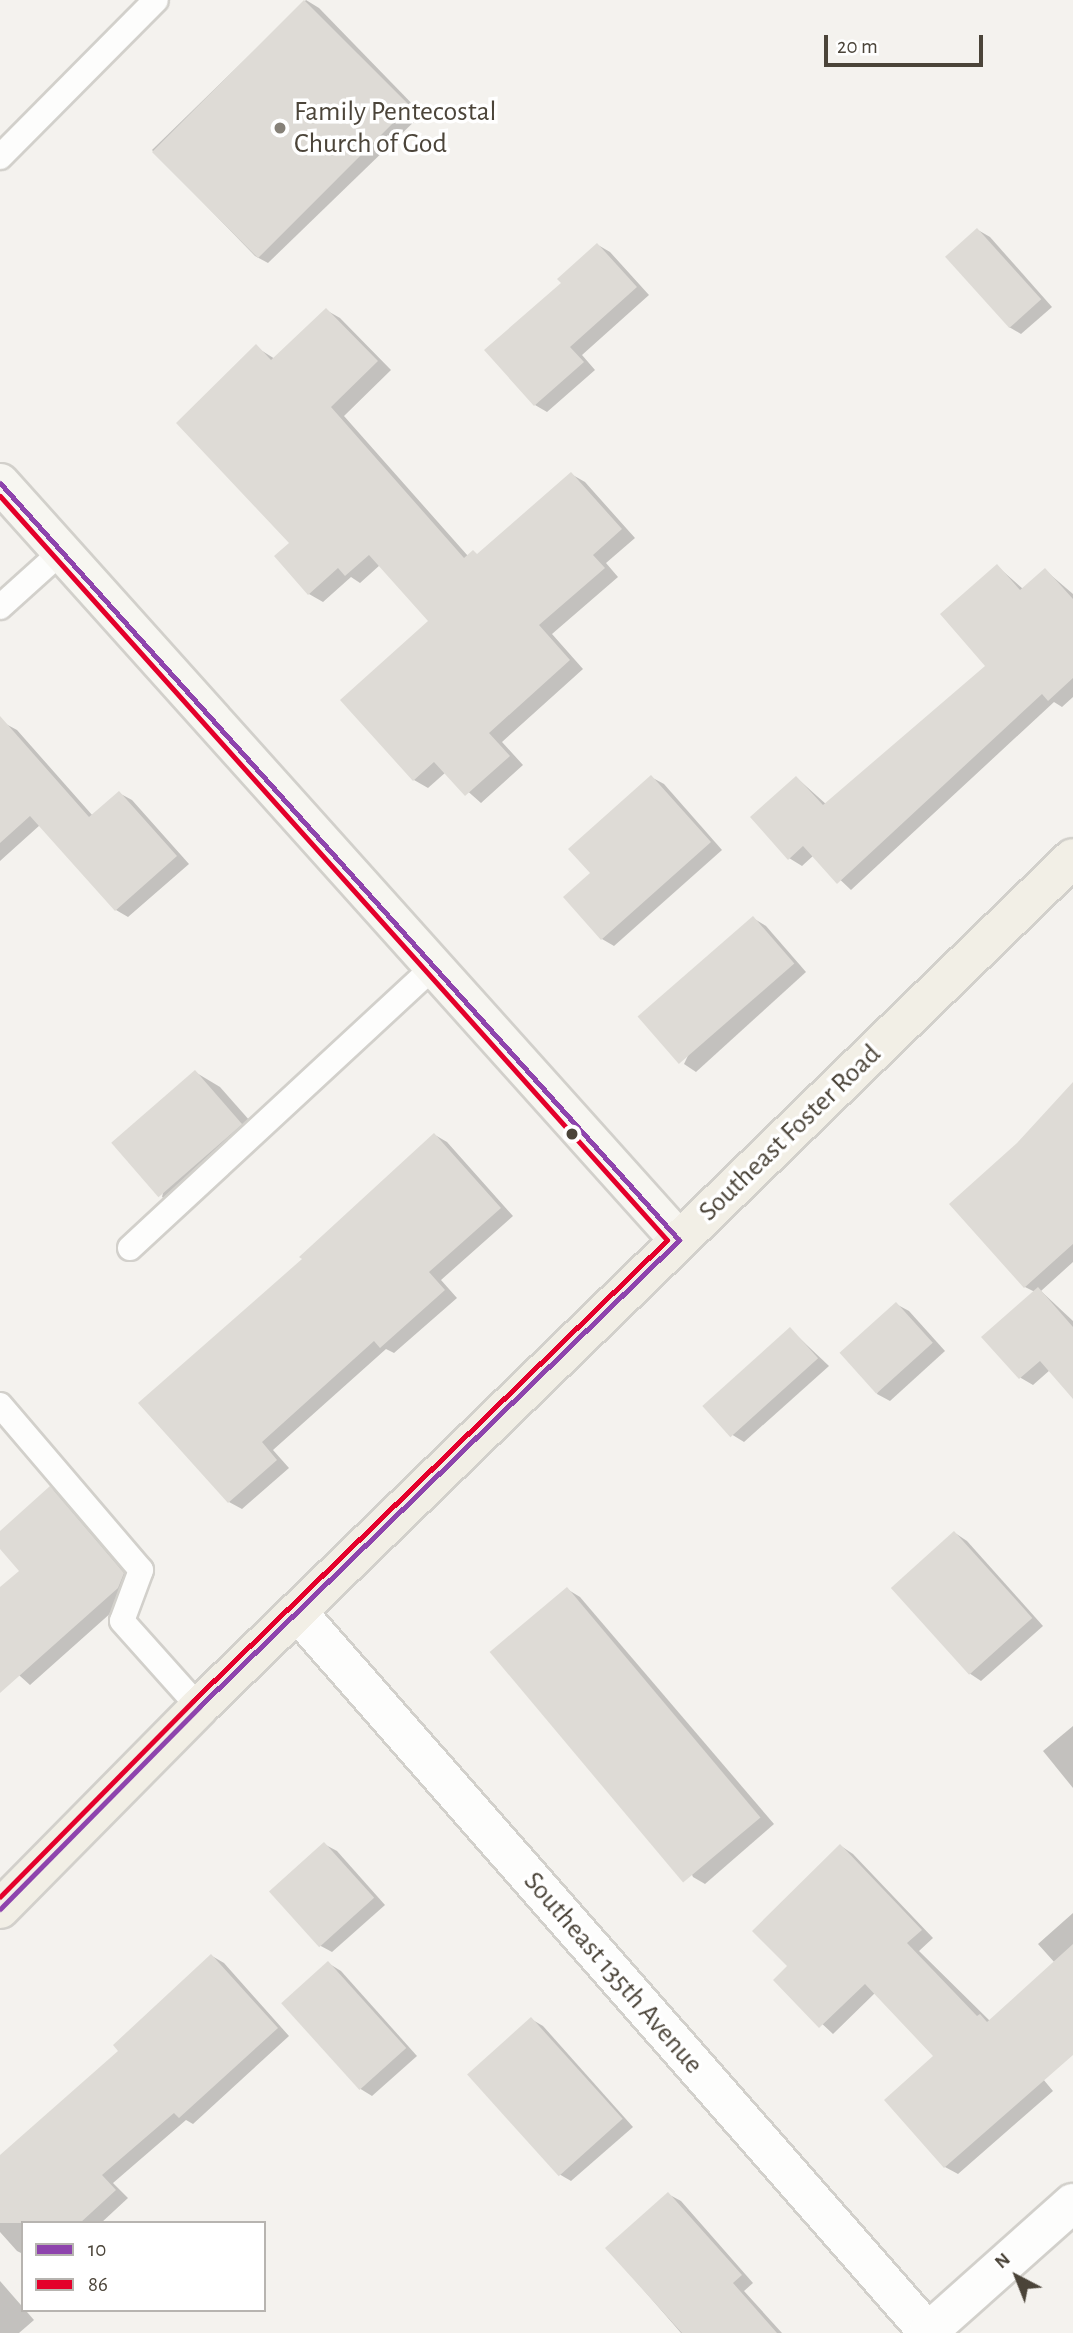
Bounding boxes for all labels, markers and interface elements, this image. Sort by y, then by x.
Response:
scale bar [828,21,987,65]
text: 20 m [837,36,878,57]
place label: Family Pentecostal Church of God [294,95,496,161]
marker: Family Pentecostal Church of God [272,120,288,136]
street label: Southeast Foster Road [692,1038,888,1228]
unlabelled marker [565,1127,579,1141]
street label: Southeast 135th Avenue [516,1865,710,2081]
legend [21,2221,266,2312]
text: 10 [88,2239,106,2260]
north arrow [982,2242,1052,2312]
text: N [991,2250,1014,2273]
text: 86 [88,2274,108,2295]

